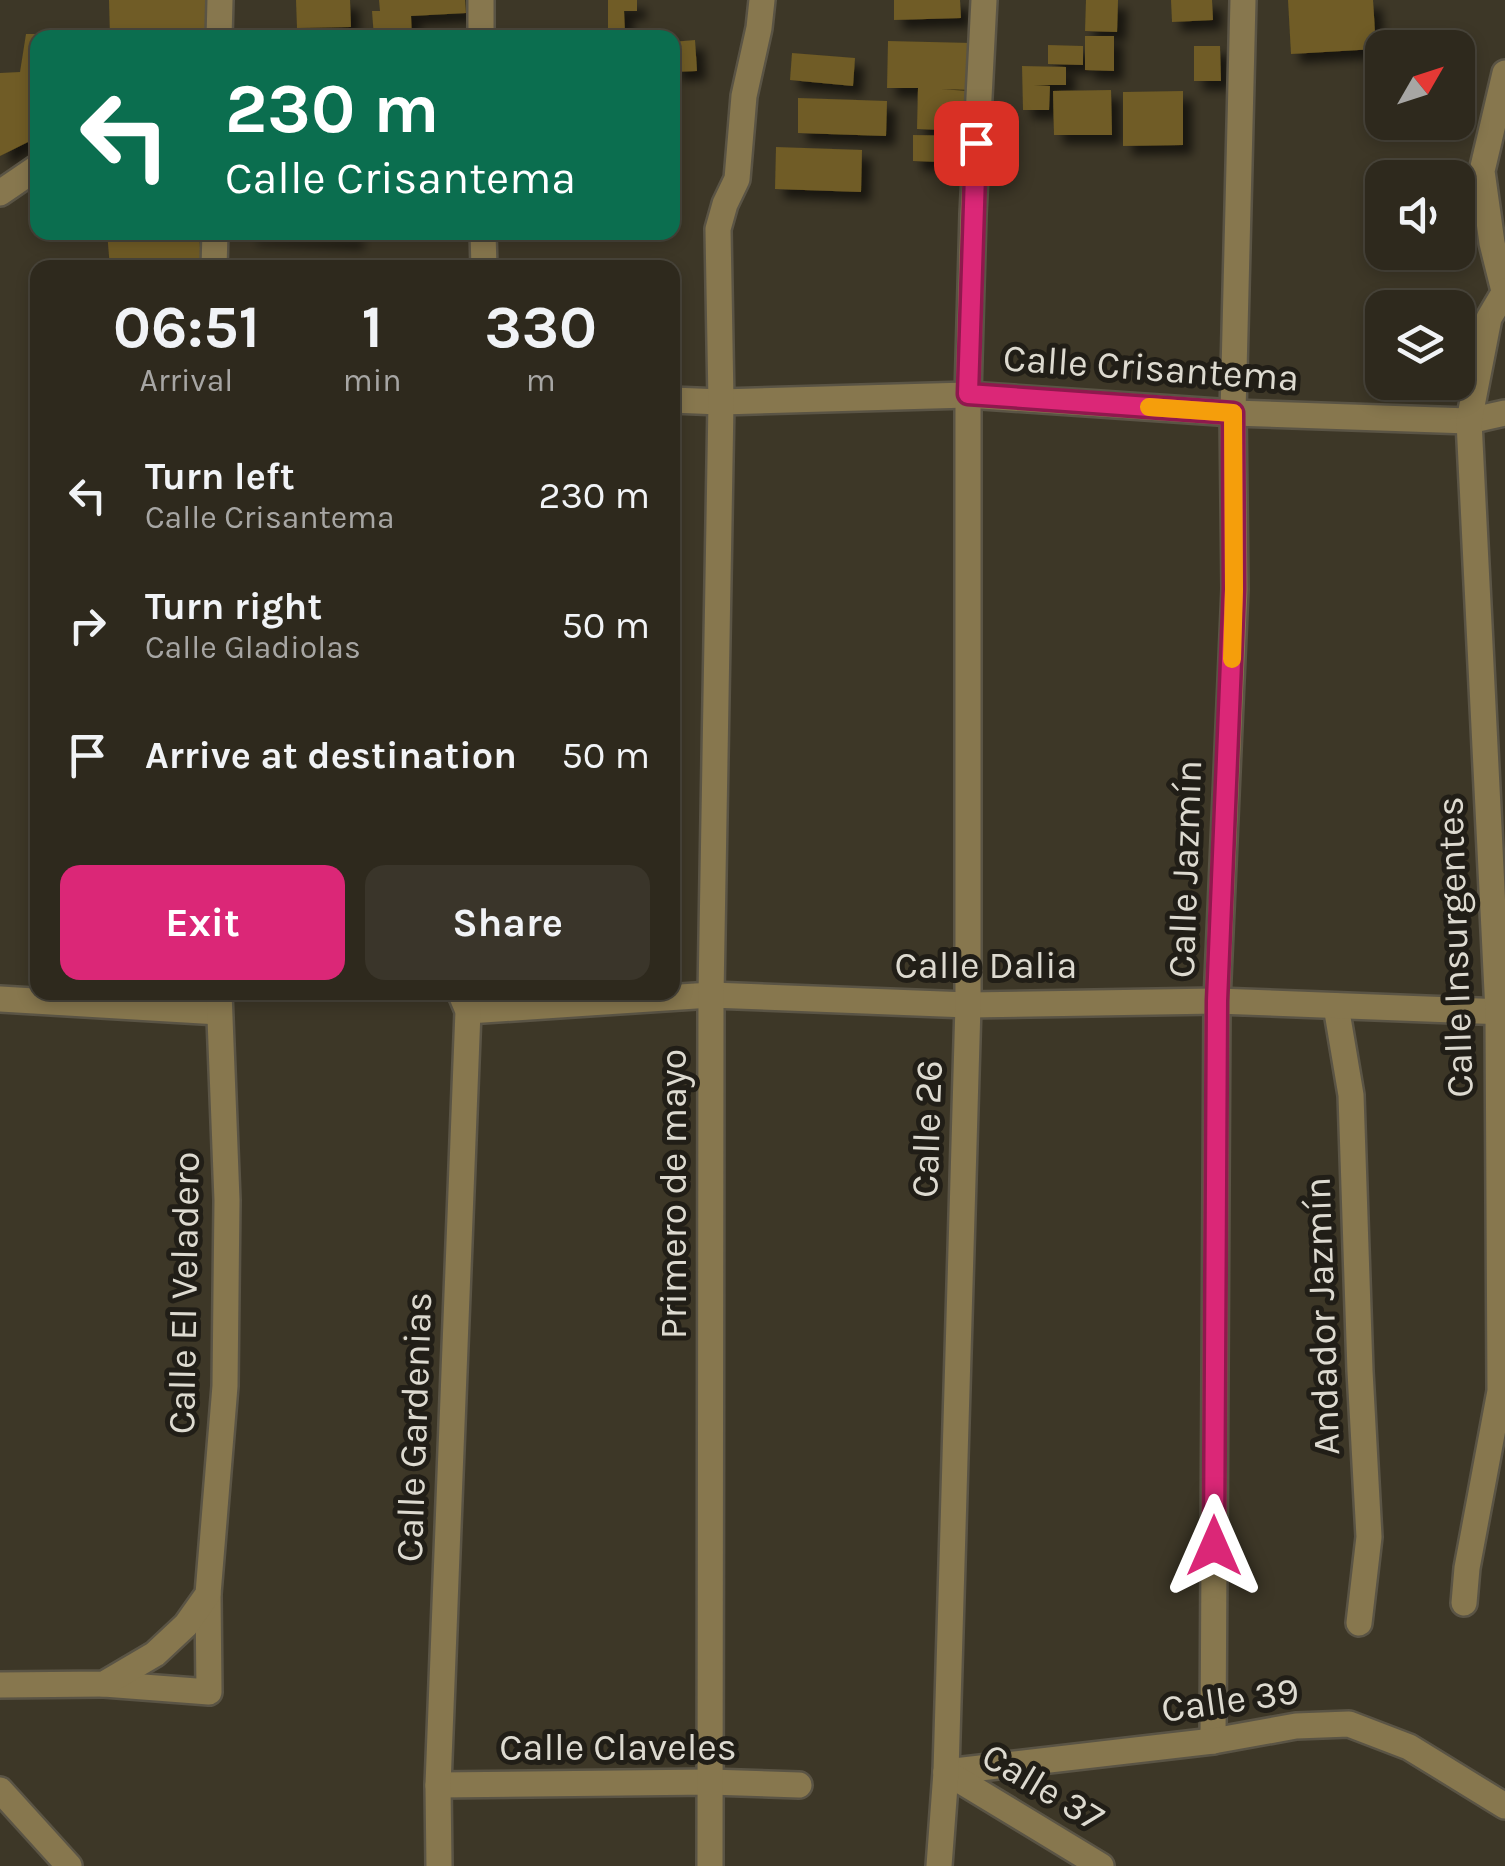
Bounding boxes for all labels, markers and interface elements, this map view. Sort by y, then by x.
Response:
north arrow [1365,30,1475,140]
map controls [1365,30,1475,400]
text: 230 m [225,68,439,150]
icon: left [60,70,190,200]
pin [934,101,1019,186]
icon: arrive [949,116,1004,171]
text: Calle Crisantema [225,152,576,204]
button: sound [1365,160,1475,270]
button: layers [1365,290,1475,400]
text: 06:51 [113,292,260,362]
text: 1 [361,292,383,362]
text: 330 [484,292,597,362]
street label: Calle Crisantema [1002,335,1300,401]
text: Arrival [140,362,233,399]
text: min [343,362,402,399]
text: m [526,362,556,399]
text: Turn left [145,454,295,499]
icon: left [60,468,115,523]
text: 230 m [538,473,650,518]
text: Calle Crisantema [145,499,395,536]
text: Turn right [145,584,322,629]
icon: right [60,598,115,653]
text: 50 m [561,603,650,648]
text: Calle Gladiolas [145,629,361,666]
icon: arrive [60,728,115,783]
text: Arrive at destination [145,733,517,778]
text: 50 m [561,733,650,778]
street label: Calle Jazmín [1159,759,1211,979]
street label: Calle Insurgentes [1427,796,1483,1098]
button: Exit [60,865,345,980]
button: Share [365,865,650,980]
street label: Calle Dalia [895,943,1077,988]
street label: Primero de mayo [651,1049,696,1339]
street label: Calle 26 [902,1059,952,1199]
street label: Calle El Veladero [159,1151,209,1435]
street label: Andador Jazmín [1295,1176,1349,1456]
street label: Calle Gardenias [387,1291,441,1563]
position arrow [1162,1494,1266,1598]
street label: Calle 39 [1158,1668,1302,1732]
street label: Calle Claveles [499,1725,737,1770]
street label: Calle 37 [974,1733,1112,1841]

